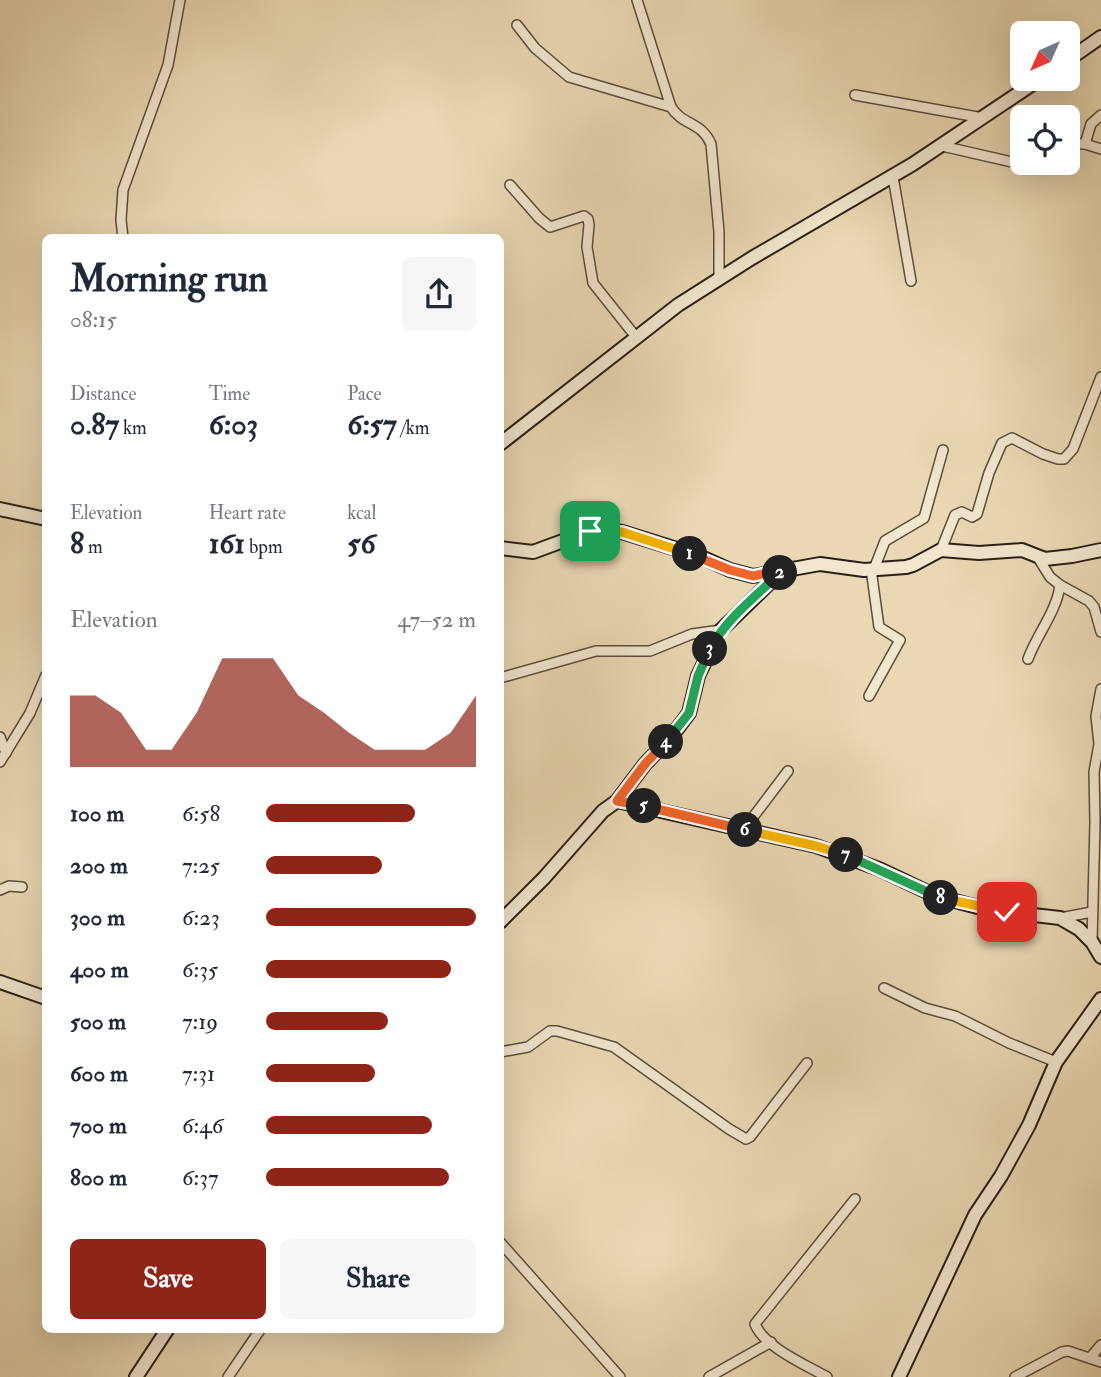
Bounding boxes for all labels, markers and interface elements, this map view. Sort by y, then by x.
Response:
north arrow [1010,21,1080,91]
map controls [1010,21,1080,175]
button: locate [1010,105,1080,175]
text: Morning run [70,255,268,303]
button: share [402,257,476,331]
text: 08:15 [70,305,117,334]
text: Distance [70,382,136,406]
text: Time [209,382,250,406]
text: Pace [347,382,381,406]
text: 0.87 [70,406,119,443]
text: 6:03 [209,406,258,443]
text: 6:57 [347,406,397,443]
text: km [119,416,147,440]
text: /km [397,416,430,440]
text: Elevation [70,501,142,525]
text: Heart rate [209,501,286,525]
text: kcal [347,501,376,525]
pin [560,501,620,561]
icon: arrive [571,512,609,550]
text: 8 [70,525,84,562]
text: 161 [209,525,245,562]
text: 56 [347,525,376,562]
text: m [84,535,103,559]
text: bpm [245,535,283,559]
pin: 1 [672,536,708,572]
text: 1 [686,541,693,565]
pin: 2 [762,556,798,590]
text: 2 [775,560,784,584]
text: Elevation [70,605,158,634]
text: 47–52 m [398,605,476,634]
pin: 3 [692,632,728,666]
text: 3 [706,636,713,660]
pin: 4 [648,724,684,760]
text: 4 [660,729,671,753]
pin: 5 [626,788,662,824]
text: 5 [639,793,648,817]
text: 100 m [70,799,124,828]
text: 6:58 [182,799,220,828]
pin: 6 [728,812,762,848]
text: 6 [740,817,749,841]
pin: 7 [828,838,864,872]
text: 7 [841,842,850,866]
text: 200 m [70,851,128,880]
text: 7:25 [182,851,220,880]
pin: 8 [923,880,958,916]
pin [977,882,1037,942]
text: 8 [936,885,945,909]
icon: check [988,893,1026,931]
text: 300 m [70,903,125,932]
text: 6:23 [182,903,220,932]
text: 400 m [70,955,129,984]
text: 6:35 [182,955,218,984]
text: 500 m [70,1007,126,1036]
text: 7:19 [182,1007,218,1036]
text: 600 m [70,1059,128,1088]
text: 7:31 [182,1059,215,1088]
text: 700 m [70,1111,127,1140]
text: 6:46 [182,1111,223,1140]
text: 800 m [70,1163,127,1192]
text: 6:37 [182,1163,219,1192]
button: Save [70,1239,266,1319]
button: Share [280,1239,476,1319]

